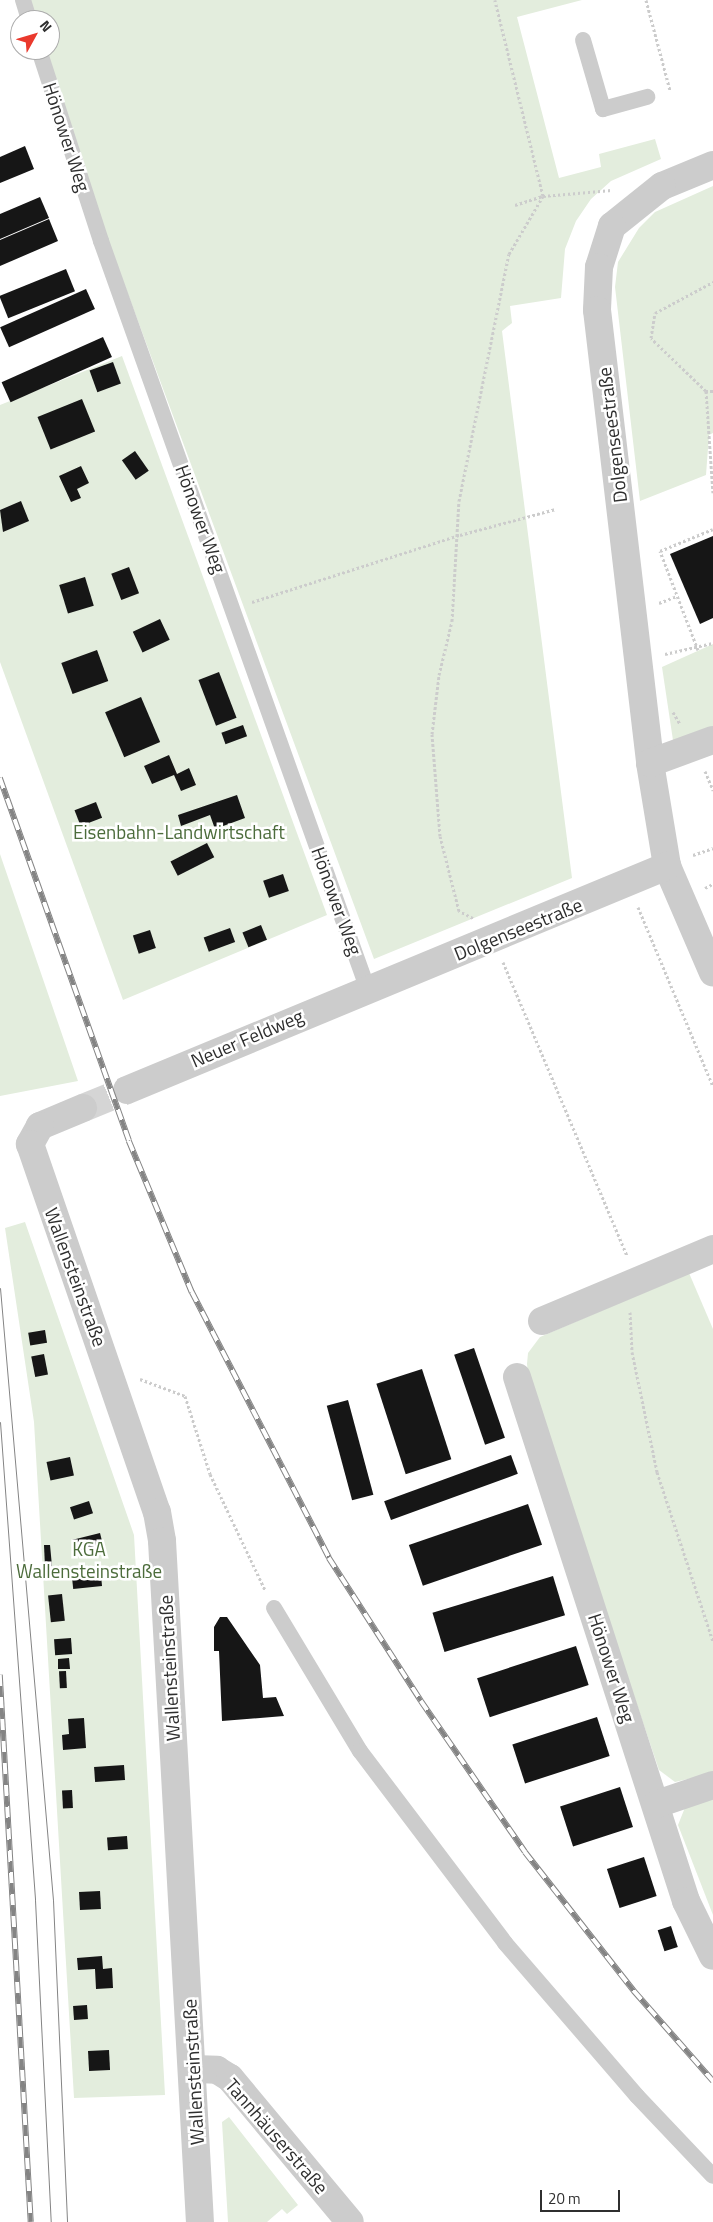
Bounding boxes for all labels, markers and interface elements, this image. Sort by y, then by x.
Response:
north arrow [10,10,60,60]
text: N [35,15,57,36]
street label: Hönower Weg [39,80,95,194]
street label: Dolgenseestraße [592,366,632,504]
street label: Hönower Weg [171,462,231,576]
park label: Eisenbahn-Landwirtschaft [73,821,285,843]
street label: Hönower Weg [307,844,367,958]
street label: Dolgenseestraße [451,893,585,965]
street label: Neuer Feldweg [187,1004,307,1072]
street label: Wallensteinstraße [40,1204,112,1350]
park label: KGA Wallensteinstraße [16,1538,162,1582]
street label: Wallensteinstraße [154,1594,184,1742]
street label: Hönower Weg [584,1611,640,1725]
street label: Wallensteinstraße [178,1998,208,2146]
street label: Tannhäuserstraße [221,2074,333,2198]
scale bar [543,2180,623,2212]
text: 20 m [548,2187,581,2210]

